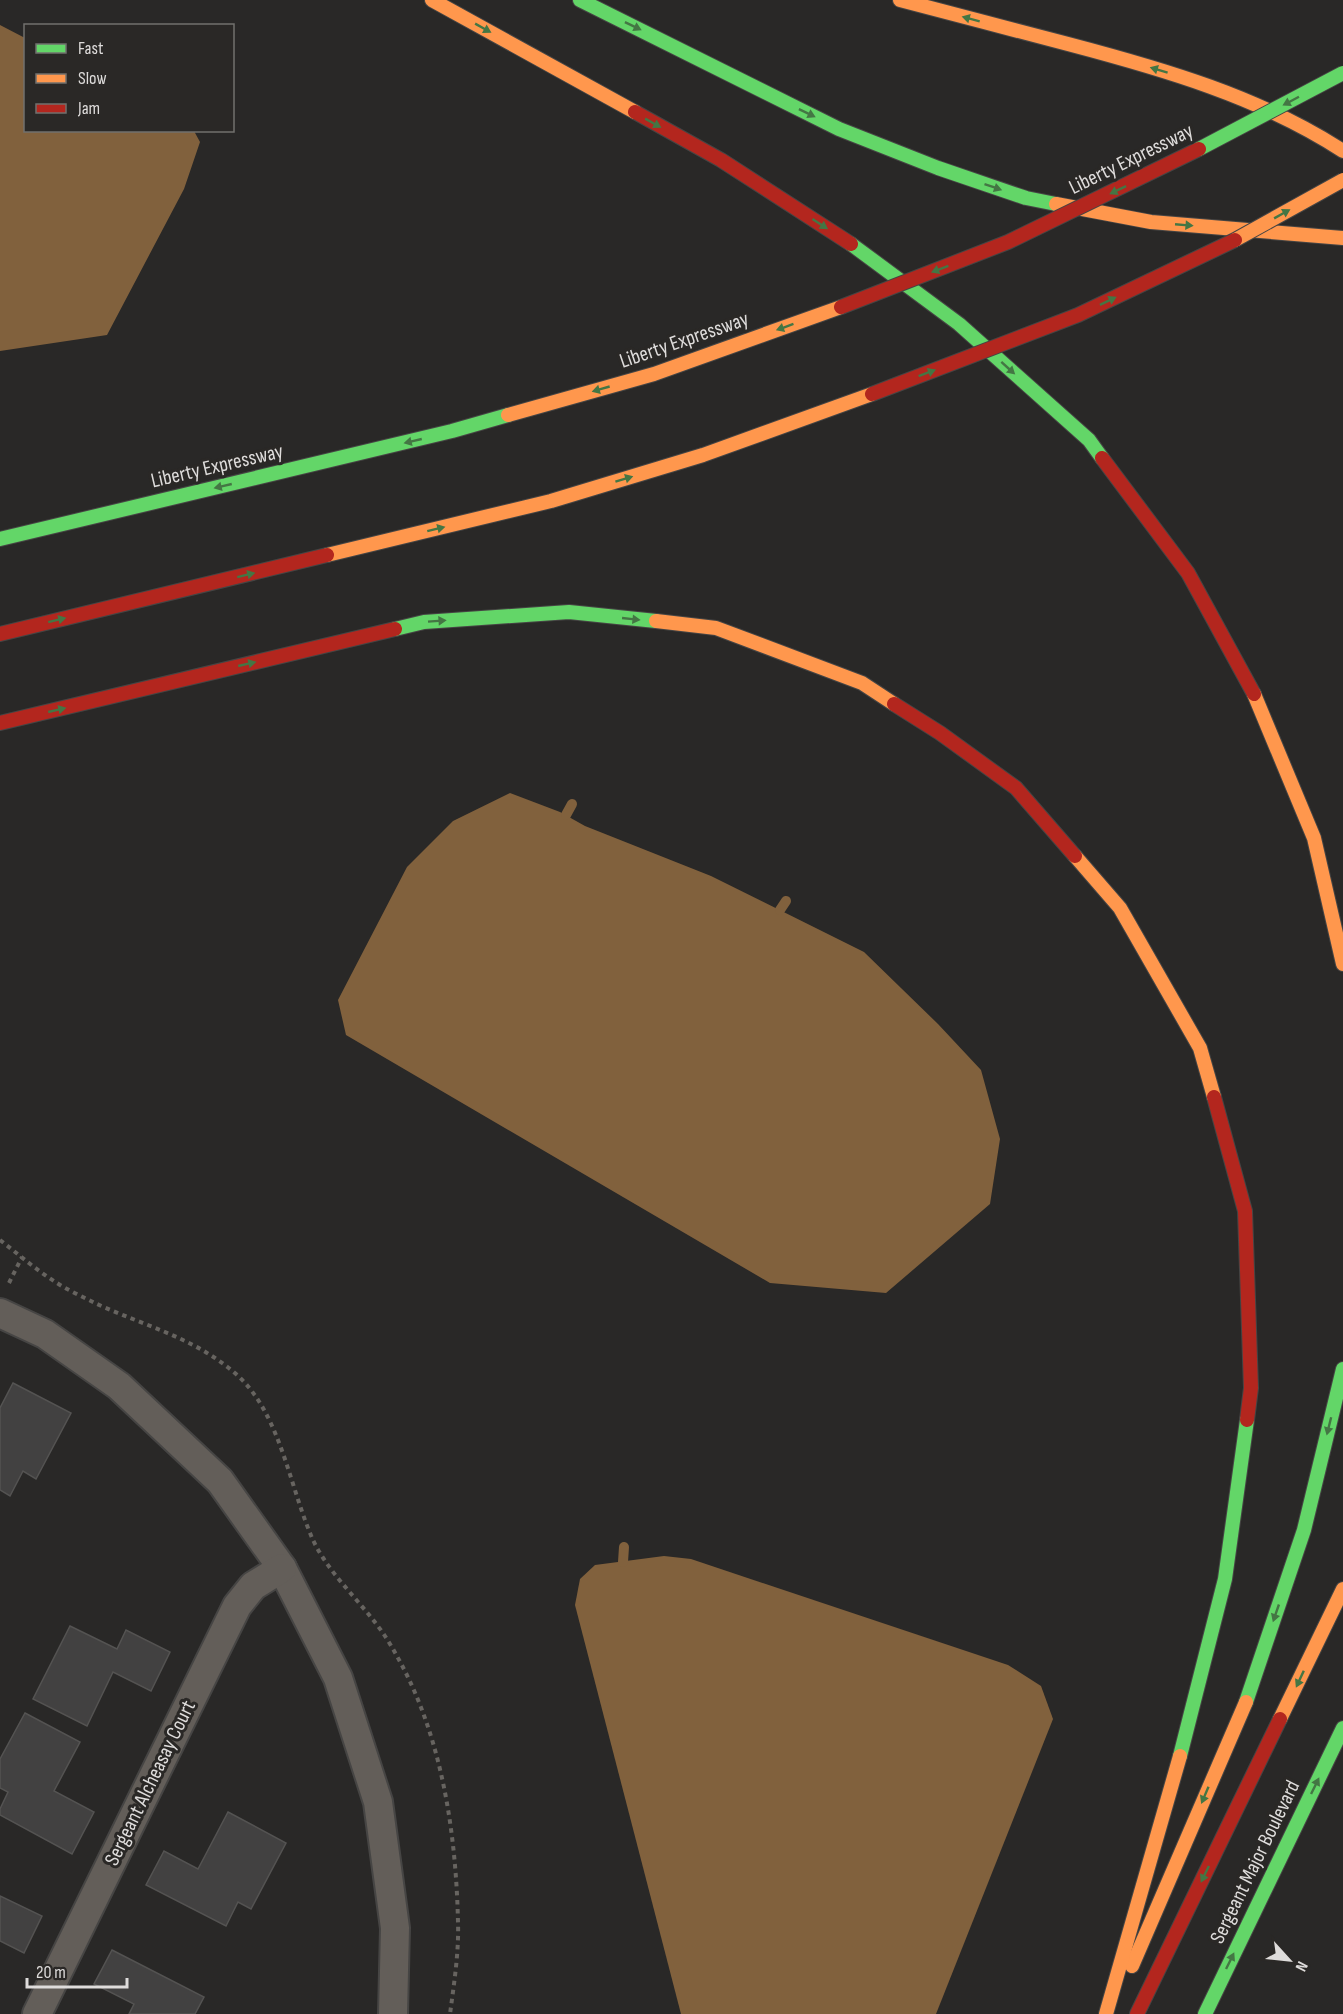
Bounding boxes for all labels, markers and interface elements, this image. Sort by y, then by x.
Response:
one-way arrow [962,14,980,23]
one-way arrow [624,21,641,31]
one-way arrow [475,23,492,33]
legend [24,24,234,132]
text: Fast [78,38,104,59]
one-way arrow [1150,65,1168,74]
text: Slow [78,68,107,89]
one-way arrow [1283,96,1300,105]
text: Jam [77,98,100,119]
one-way arrow [799,108,816,118]
one-way arrow [645,118,662,128]
street label: Liberty Expressway [1065,118,1197,200]
one-way arrow [984,182,1002,192]
one-way arrow [1109,185,1126,194]
one-way arrow [1274,209,1291,219]
one-way arrow [812,218,828,229]
one-way arrow [1175,220,1194,230]
one-way arrow [931,265,949,274]
one-way arrow [1099,296,1116,305]
street label: Liberty Expressway [616,306,752,374]
one-way arrow [776,323,794,333]
one-way arrow [1000,361,1015,374]
one-way arrow [918,368,936,377]
one-way arrow [592,385,610,394]
one-way arrow [403,436,422,446]
street label: Liberty Expressway [149,439,285,493]
one-way arrow [615,474,633,483]
one-way arrow [214,481,232,491]
one-way arrow [427,523,445,533]
one-way arrow [237,569,256,579]
one-way arrow [621,614,640,624]
one-way arrow [48,615,66,625]
one-way arrow [427,616,446,626]
one-way arrow [237,659,256,669]
one-way arrow [48,704,66,714]
one-way arrow [1324,1417,1334,1435]
one-way arrow [1270,1605,1280,1623]
one-way arrow [1295,1671,1304,1688]
street label: Sergeant Alcheasay Court [99,1696,201,1870]
street label: Sergeant Major Boulevard [1205,1776,1305,1948]
one-way arrow [1311,1777,1320,1794]
one-way arrow [1200,1787,1210,1805]
one-way arrow [1201,1865,1210,1882]
north arrow [1259,1930,1319,1990]
scale bar [27,1951,128,1989]
one-way arrow [1226,1953,1235,1970]
text: N [1291,1958,1311,1974]
text: 20 m [36,1962,66,1983]

